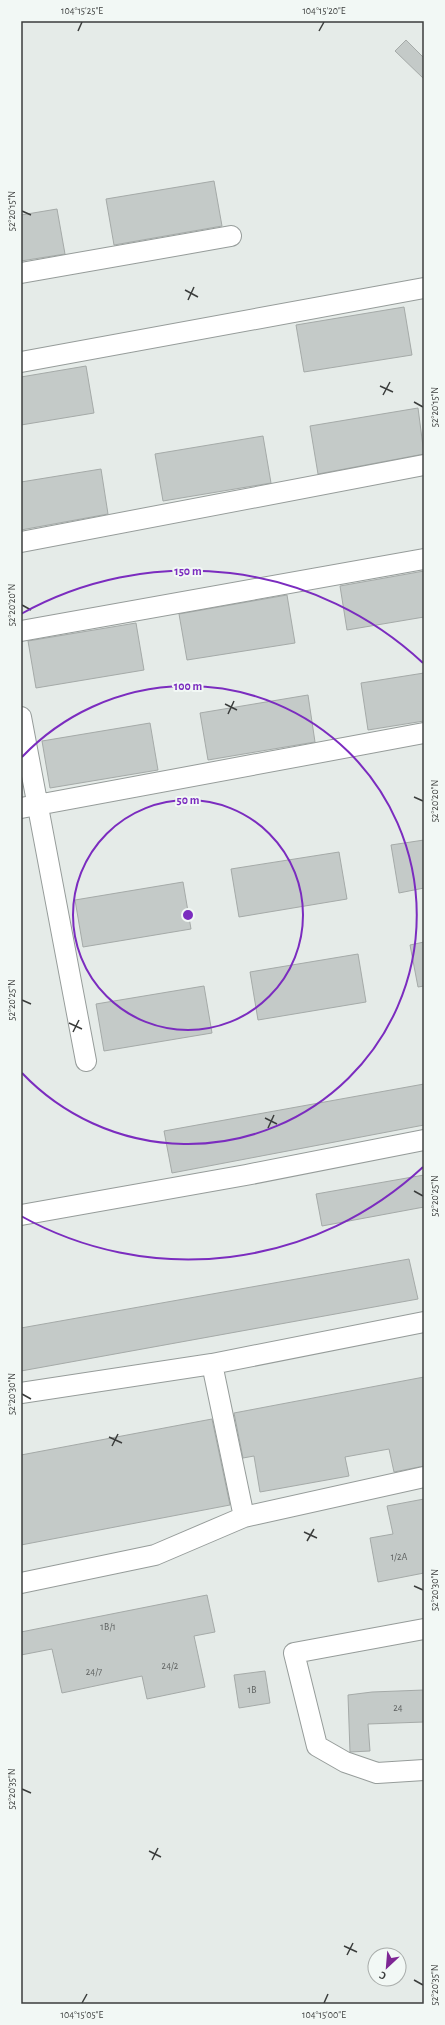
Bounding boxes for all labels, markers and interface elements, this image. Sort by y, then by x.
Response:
text: 104°15'25"E [61,6,103,16]
text: 104°15'20"E [302,6,346,16]
text: 52°20'15"N [7,191,17,231]
text: 52°20'15"N [430,387,440,427]
text: 150 m [174,565,202,577]
text: 52°20'20"N [7,584,17,626]
text: 100 m [174,680,202,692]
text: 52°20'20"N [430,780,440,822]
text: 50 m [177,794,200,806]
centre of rings [181,908,195,922]
text: 52°20'25"N [7,979,17,1021]
text: 52°20'25"N [430,1175,440,1217]
text: 52°20'30"N [7,1373,17,1415]
house number: 1/2А [391,1552,407,1562]
text: 52°20'30"N [430,1569,440,1611]
house number: 1В/1 [100,1622,116,1632]
house number: 24/2 [162,1661,179,1671]
house number: 24/7 [86,1667,102,1677]
house number: 1В [247,1685,257,1695]
house number: 24 [393,1703,403,1713]
text: 52°20'35"N [7,1768,17,1810]
north arrow [367,1947,407,1987]
text: 52°20'35"N [430,1964,440,2006]
text: С [378,1969,388,1982]
text: 104°15'05"E [61,2010,104,2020]
text: 104°15'00"E [302,2010,346,2020]

